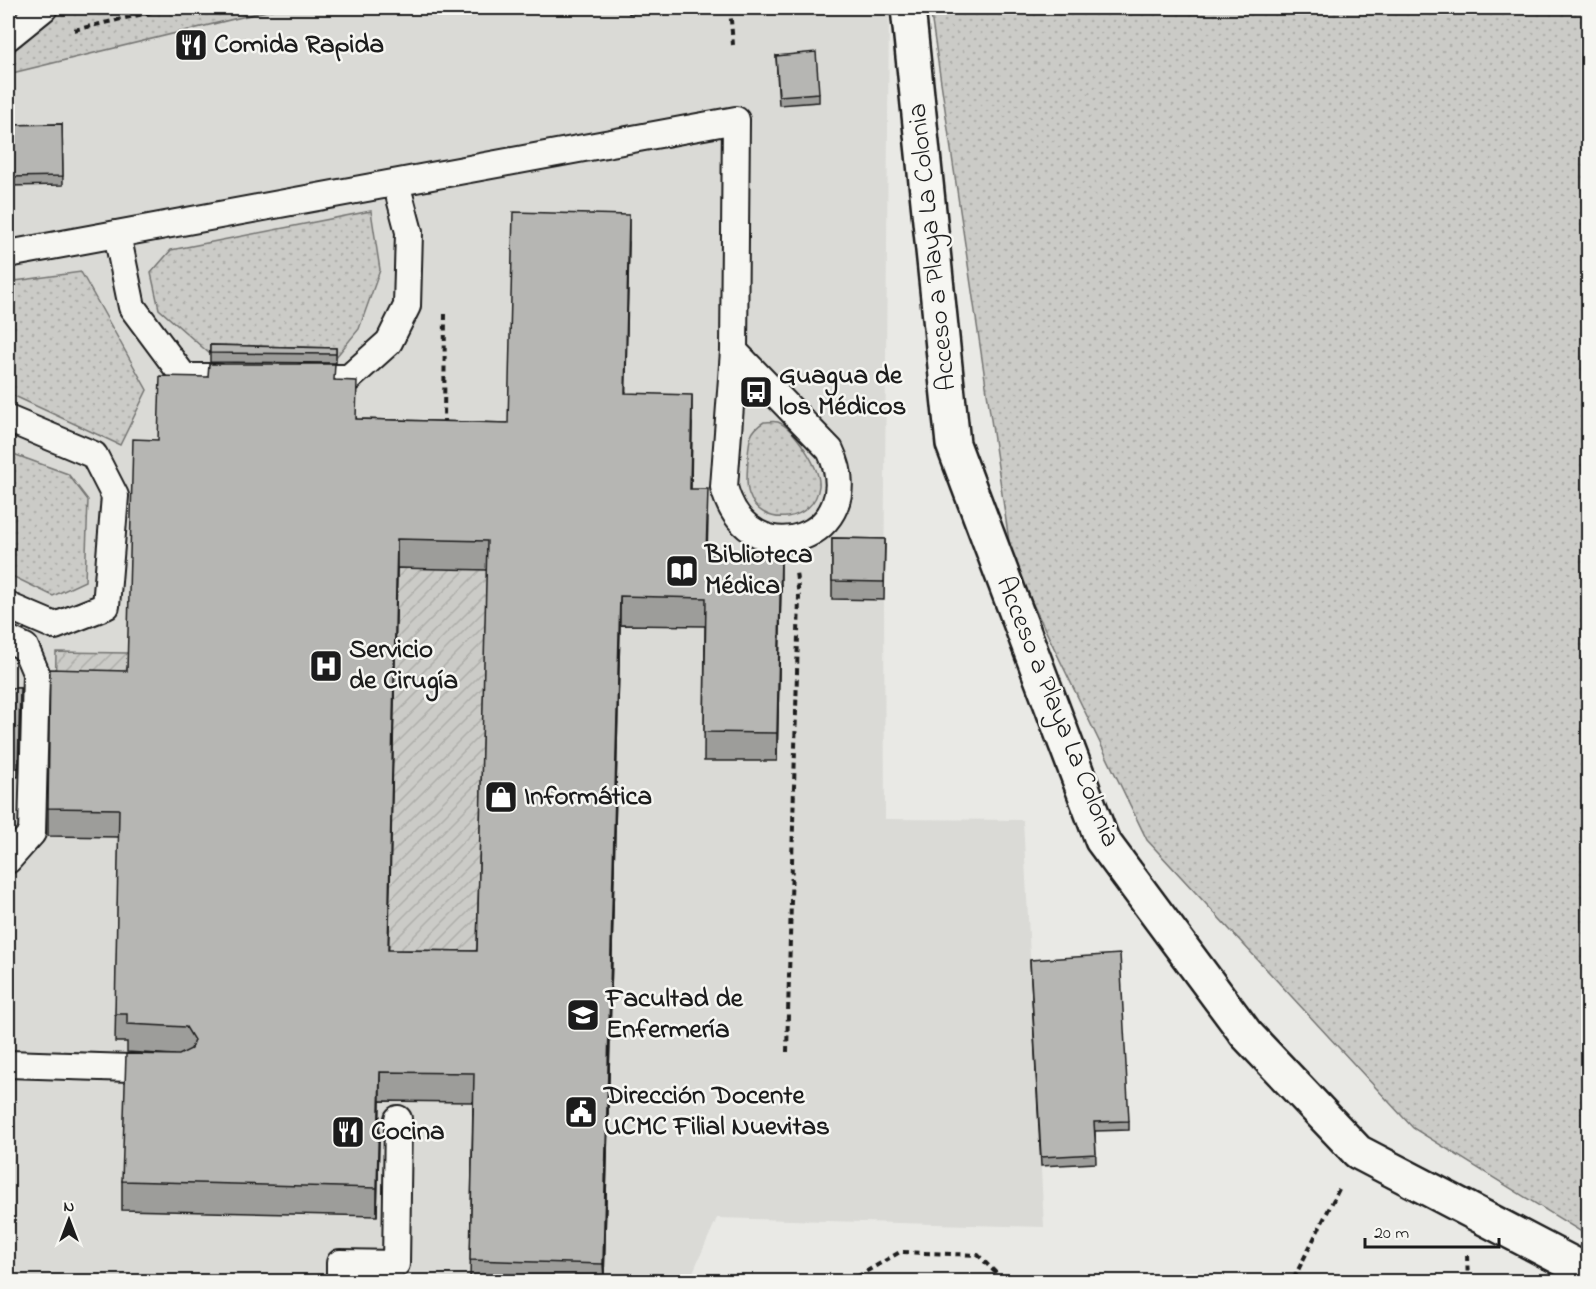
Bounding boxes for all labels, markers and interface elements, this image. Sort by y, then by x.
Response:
place label: Comida Rapida [214,26,384,65]
restaurant icon: Comida Rapida [173,27,209,63]
street label: Acceso a Playa La Colonia [899,101,967,393]
place label: Guagua de los Médicos [779,357,906,427]
bus stop icon: Guagua de los Médicos [738,374,774,410]
place label: Biblioteca Médica [703,536,813,606]
library icon: Biblioteca Médica [664,553,700,589]
street label: Acceso a Playa La Colonia [985,571,1129,853]
place label: Servicio de Cirugía [349,631,458,702]
hospital icon: Servicio de Cirugía [308,648,344,684]
place label: Informática [524,778,652,817]
shop icon: Informática [483,779,519,815]
place label: Facultad de Enfermería [604,980,744,1050]
school or university icon: Facultad de Enfermería [565,997,601,1033]
place label: Dirección Docente UCMC Filial Nuevitas [602,1077,830,1147]
public building icon: Dirección Docente UCMC Filial Nuevitas [563,1094,599,1130]
place label: Cocina [371,1113,445,1152]
restaurant icon: Cocina [330,1114,366,1150]
north arrow [39,1190,99,1250]
text: N [64,1195,75,1219]
scale bar [1365,1211,1498,1249]
text: 20 m [1374,1221,1409,1247]

